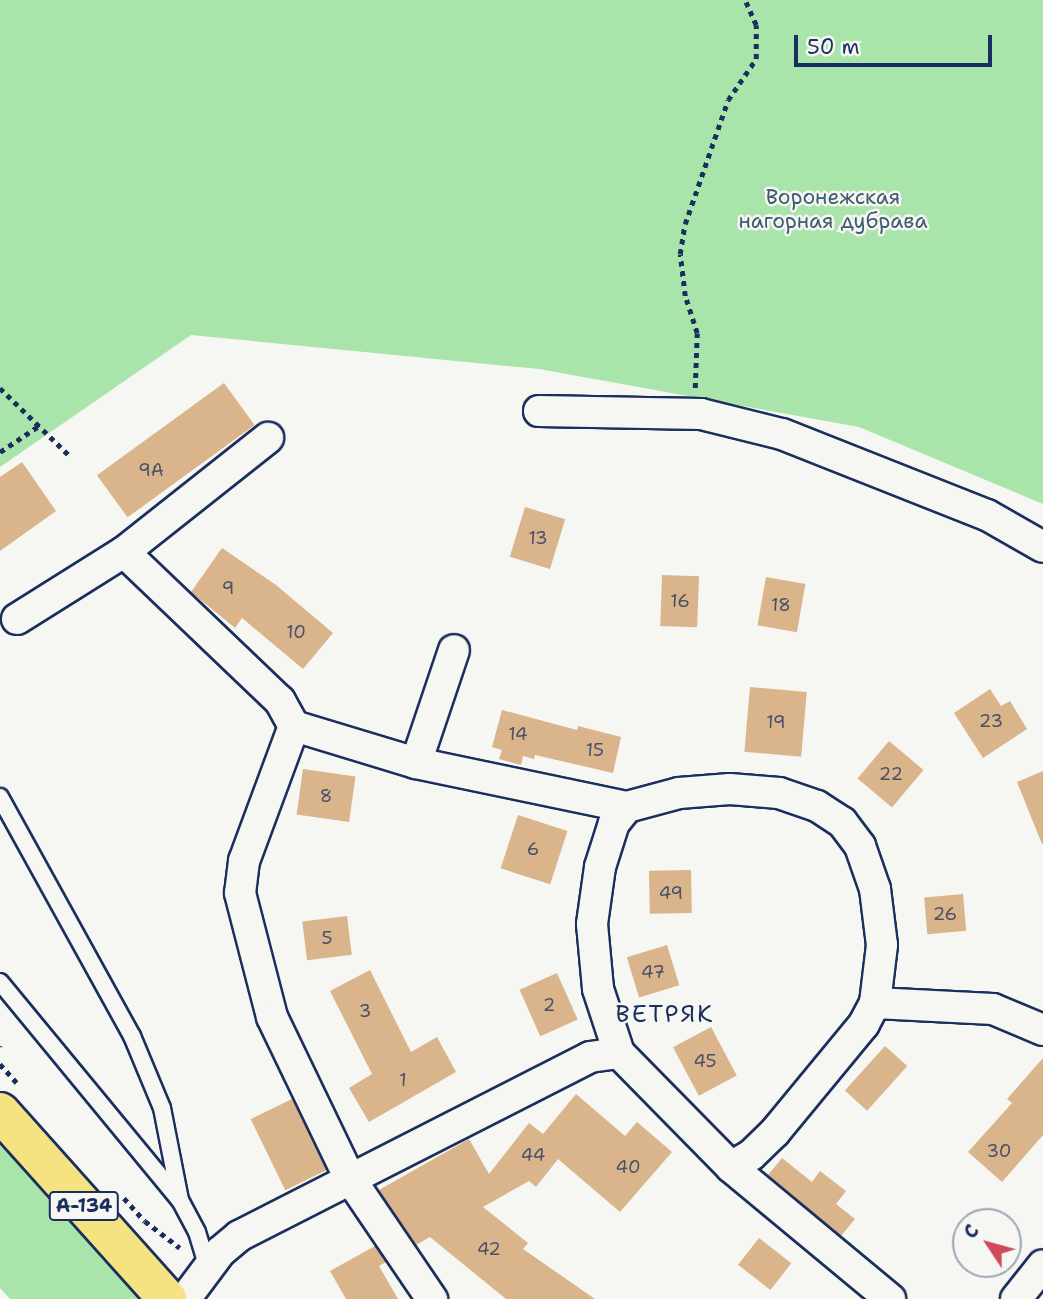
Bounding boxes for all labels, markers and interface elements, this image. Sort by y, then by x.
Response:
scale bar [798,21,996,65]
text: 50 m [807,33,860,61]
park label: Воронежская нагорная дубрава [739,184,927,234]
house number: 9А [138,459,164,481]
house number: 13 [528,527,548,549]
house number: 9 [222,577,234,599]
house number: 16 [670,590,690,612]
house number: 18 [771,594,791,616]
house number: 10 [286,621,306,643]
house number: 23 [979,710,1003,732]
house number: 19 [766,711,786,733]
house number: 14 [508,723,528,745]
house number: 15 [586,739,604,761]
house number: 22 [879,763,903,785]
house number: 8 [320,785,332,807]
house number: 6 [527,838,539,860]
house number: 49 [659,882,683,904]
house number: 26 [933,903,957,925]
house number: 5 [321,927,333,949]
house number: 47 [641,961,665,983]
house number: 2 [543,994,555,1016]
house number: 3 [359,1000,371,1022]
district label: ВЕТРЯК [616,1001,714,1029]
house number: 45 [693,1050,717,1072]
house number: 1 [399,1069,407,1091]
house number: 30 [987,1140,1011,1162]
house number: 44 [521,1144,545,1166]
house number: 40 [615,1156,641,1178]
road number: А-134 [47,1190,121,1222]
north arrow [952,1208,1022,1278]
text: С [958,1219,985,1244]
house number: 42 [477,1238,501,1260]

